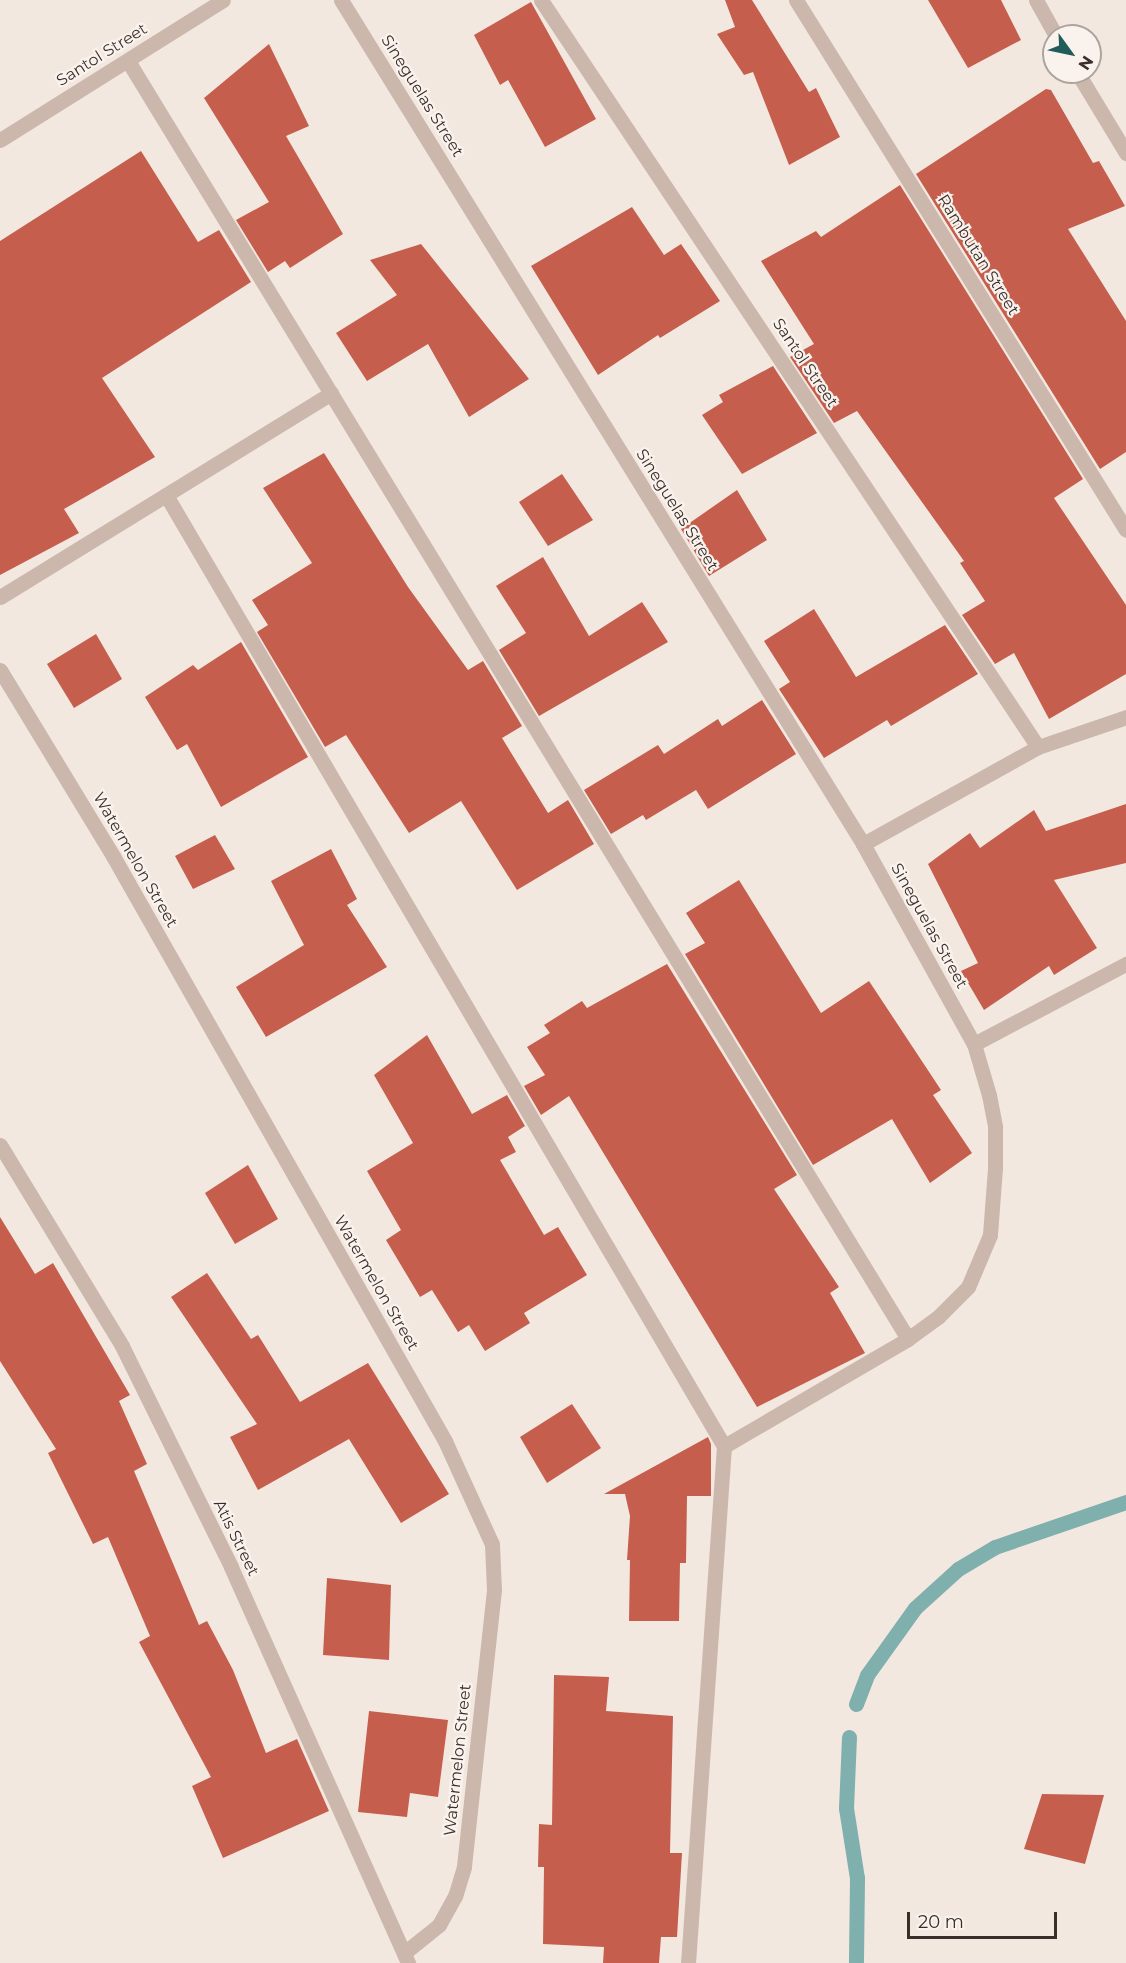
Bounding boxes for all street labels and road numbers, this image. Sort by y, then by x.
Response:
street label: Santol Street [53,20,151,90]
street label: Sineguelas Street [377,32,467,160]
street label: Rambutan Street [933,191,1023,319]
street label: Santol Street [768,315,842,411]
street label: Sineguelas Street [632,446,722,574]
street label: Watermelon Street [88,789,182,931]
street label: Sineguelas Street [887,860,971,992]
street label: Watermelon Street [329,1212,423,1354]
street label: Atis Street [209,1497,263,1579]
street label: Watermelon Street [440,1683,476,1837]

